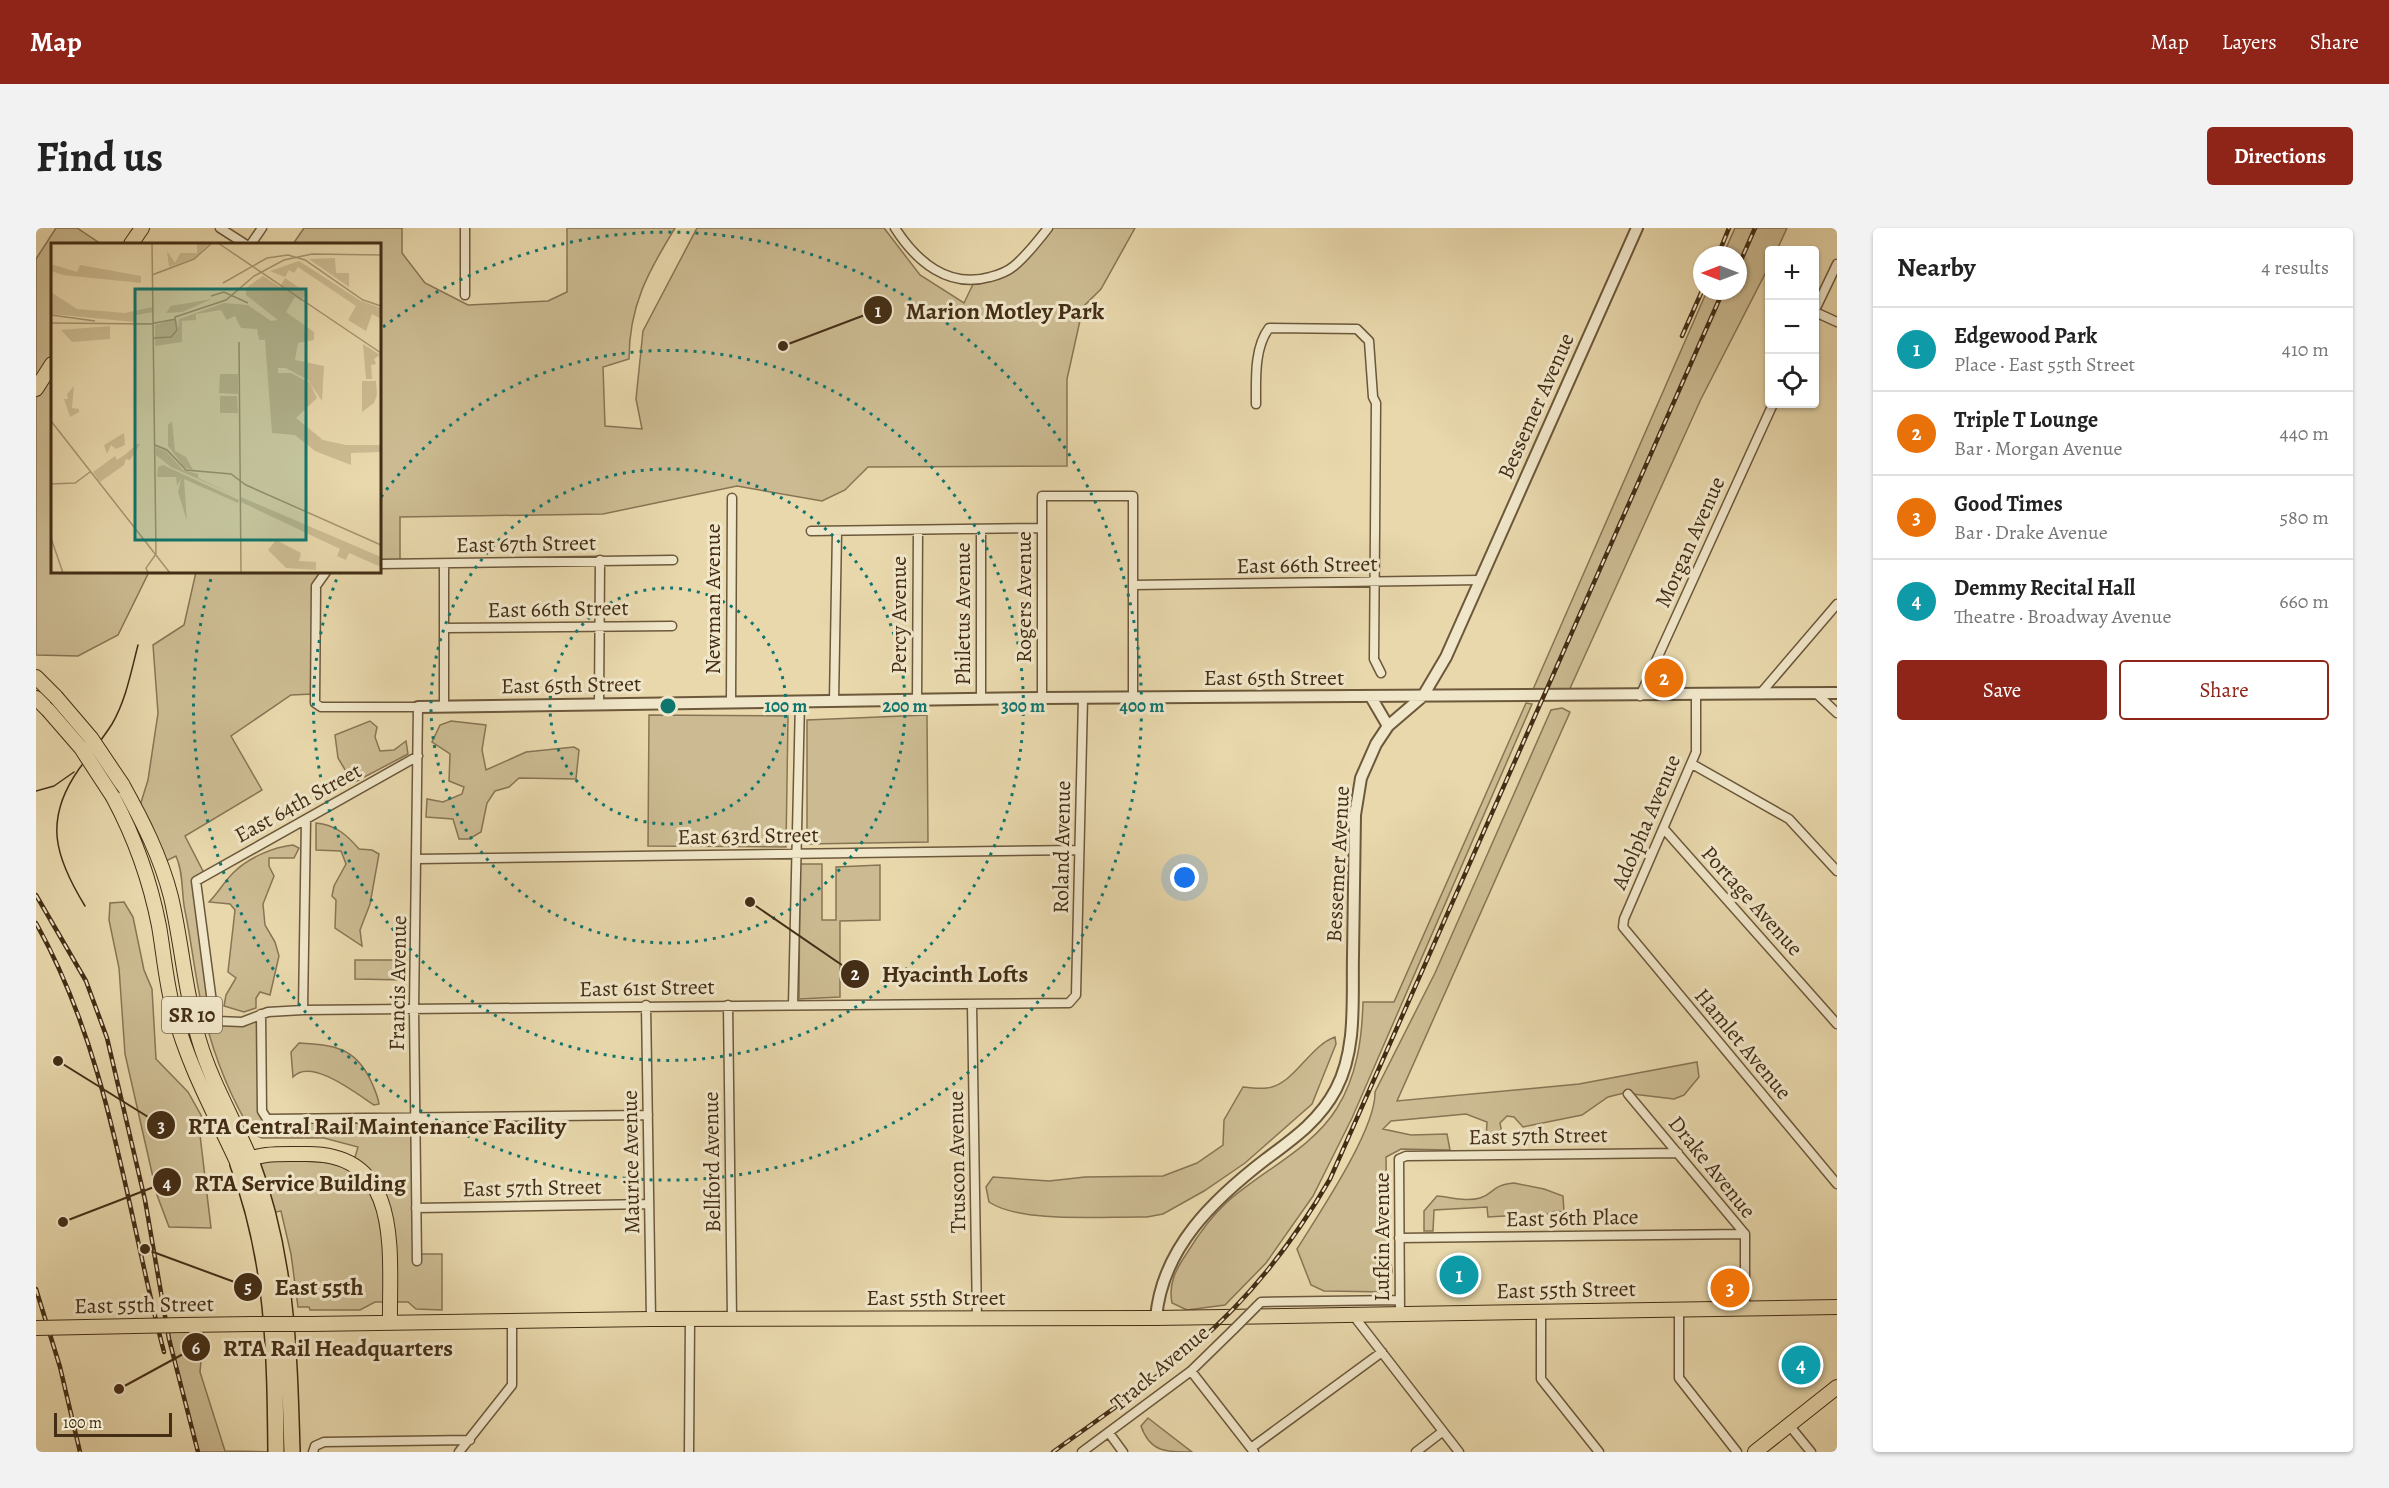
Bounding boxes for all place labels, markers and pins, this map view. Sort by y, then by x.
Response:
callout: Marion Motley Park [863,289,1116,331]
pin: 2 [1644,656,1684,700]
centre of rings [658,696,678,716]
callout: Hyacinth Lofts [840,953,1041,995]
callout: RTA Central Rail Maintenance Facility [146,1104,579,1146]
callout: RTA Service Building [152,1161,418,1203]
pin: 1 [1440,1252,1478,1298]
callout: East 55th [233,1266,376,1308]
pin: 3 [1710,1266,1750,1310]
callout: RTA Rail Headquarters [181,1326,465,1368]
pin: 4 [1782,1342,1820,1388]

